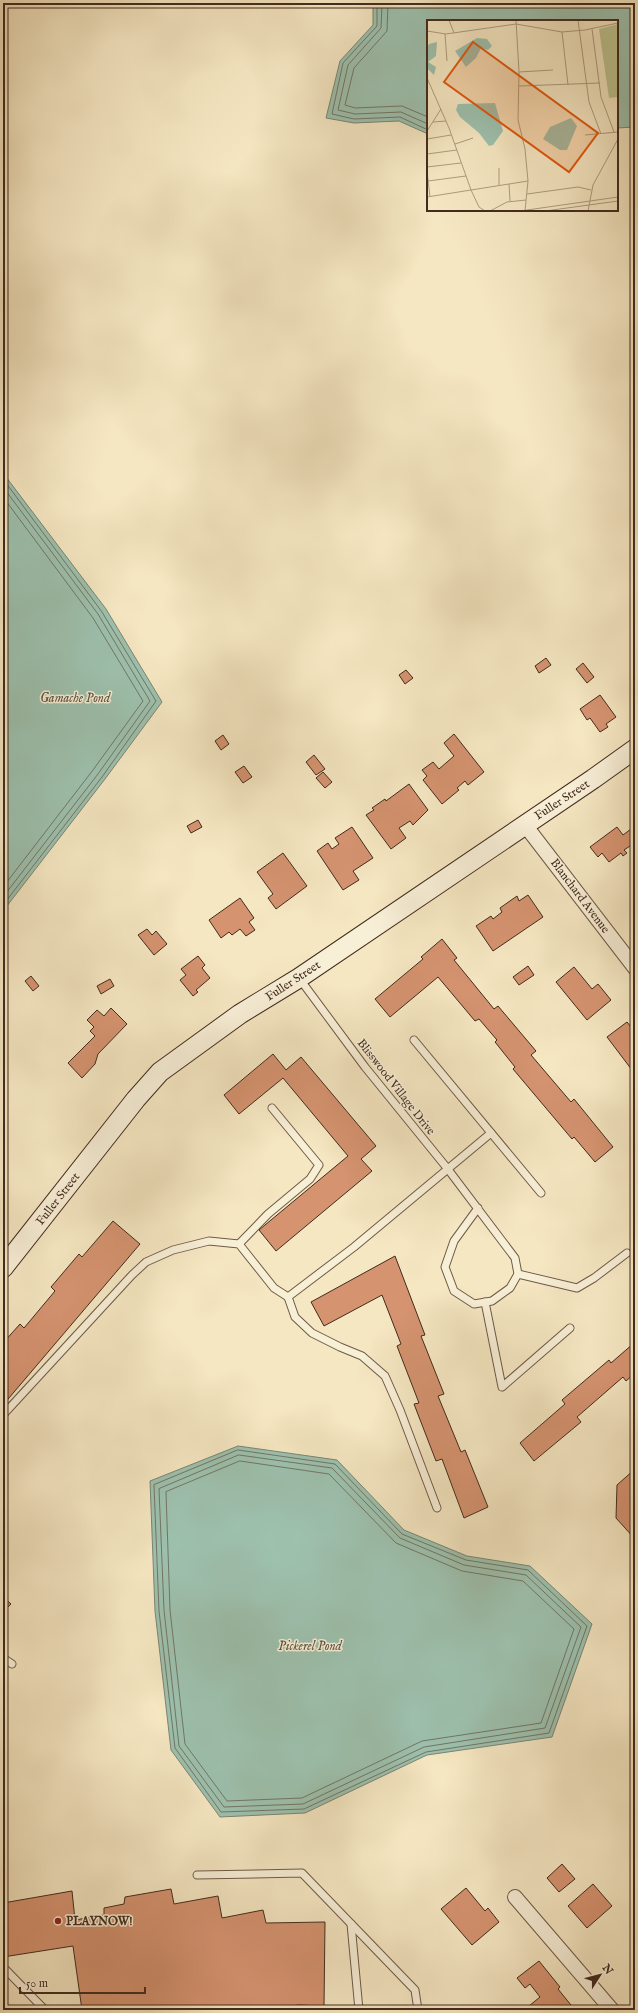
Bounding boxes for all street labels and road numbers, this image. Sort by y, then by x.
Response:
street label: Fuller Street [532,777,592,823]
street label: Blanchard Avenue [547,856,613,937]
street label: Fuller Street [263,958,323,1004]
street label: Blisswood Village Drive [354,1036,439,1139]
street label: Fuller Street [33,1170,83,1228]

